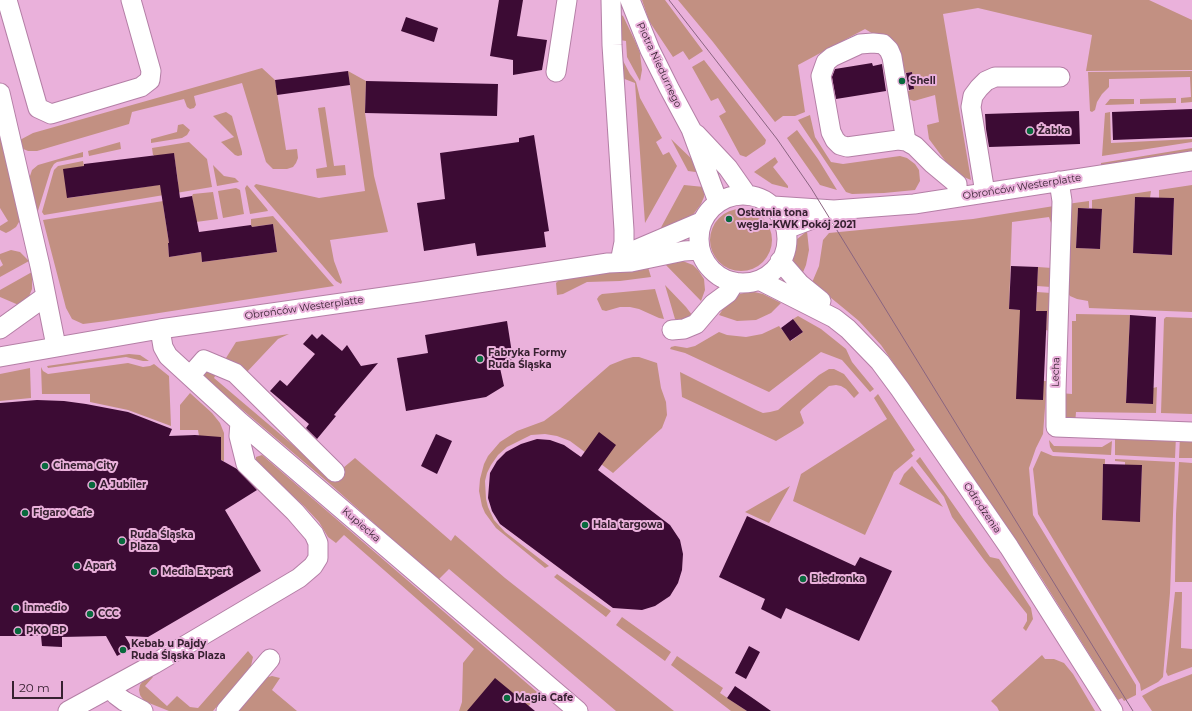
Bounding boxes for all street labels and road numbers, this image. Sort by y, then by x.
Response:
street label: Piotra Niedurnego [634,21,684,109]
street label: Obrońców Westerplatte [962,172,1082,202]
street label: Obrońców Westerplatte [244,294,364,322]
street label: Lecha [1049,357,1063,387]
street label: Odrodzenia [961,480,1003,536]
street label: Kupiecka [340,505,382,545]

